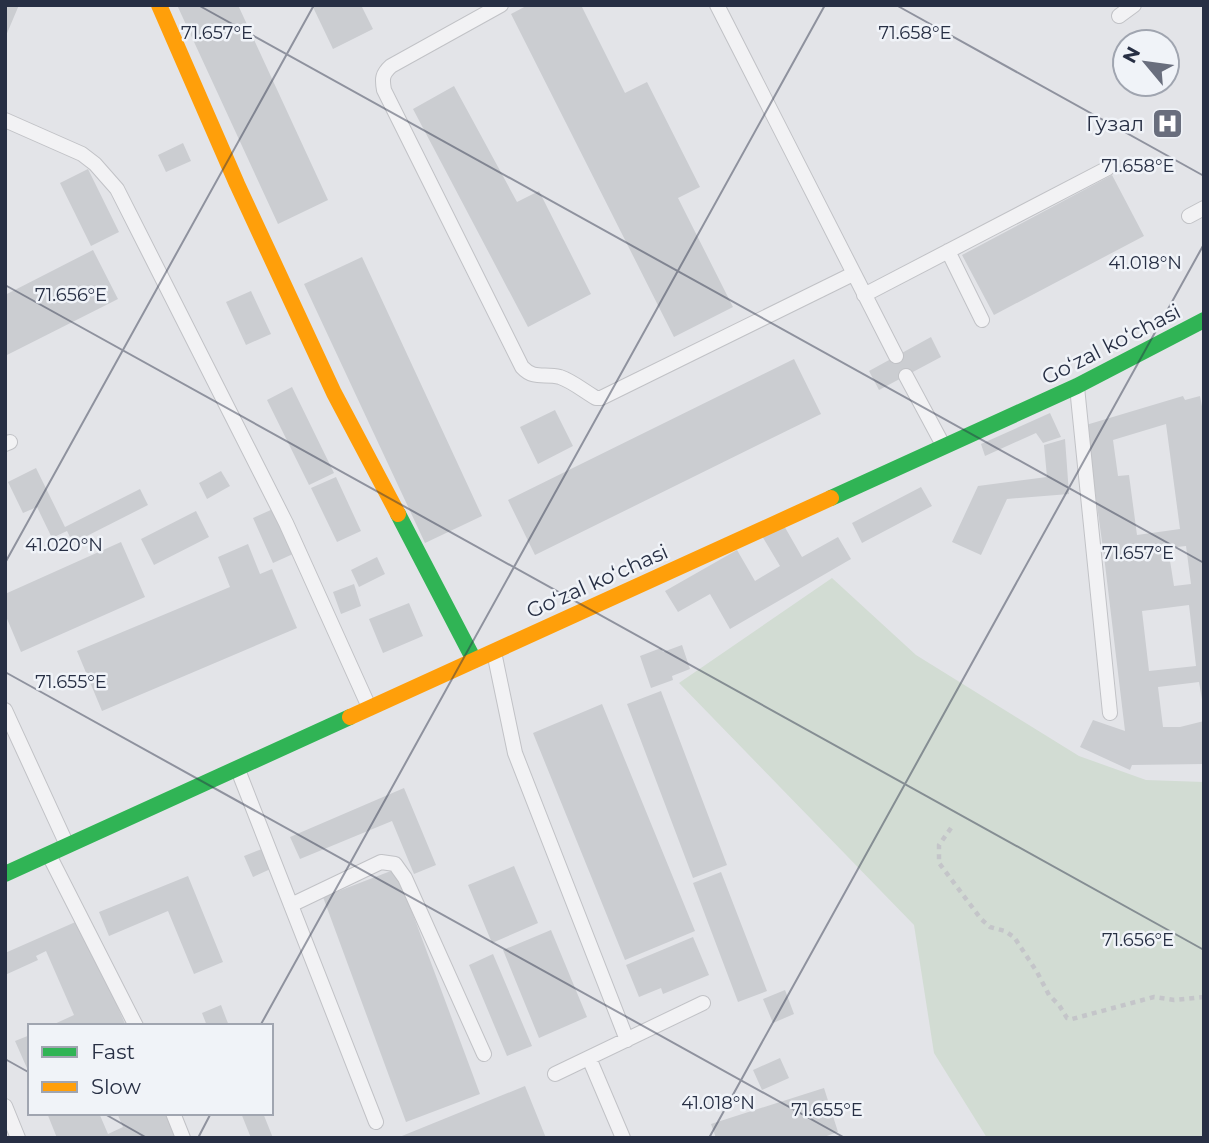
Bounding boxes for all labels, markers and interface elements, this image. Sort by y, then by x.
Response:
text: 71.657°E [181,22,253,44]
text: 71.658°E [878,22,952,44]
north arrow [1111,28,1181,98]
text: N [1118,43,1145,67]
hospital icon: Гузал [1150,106,1184,140]
place label: Гузал [1086,111,1144,136]
text: 71.658°E [1101,155,1175,177]
text: 41.018°N [1108,252,1182,274]
text: 71.656°E [35,284,107,306]
street label: Goʻzal koʻchasi [1037,298,1185,390]
text: 41.020°N [25,534,103,556]
street label: Goʻzal koʻchasi [522,539,672,623]
text: 71.657°E [1102,542,1174,564]
text: 71.655°E [35,671,107,693]
text: 71.656°E [1102,929,1174,951]
legend [28,1024,273,1115]
text: Fast [91,1039,135,1064]
text: Slow [91,1074,141,1099]
text: 41.018°N [681,1092,755,1114]
text: 71.655°E [791,1099,863,1121]

